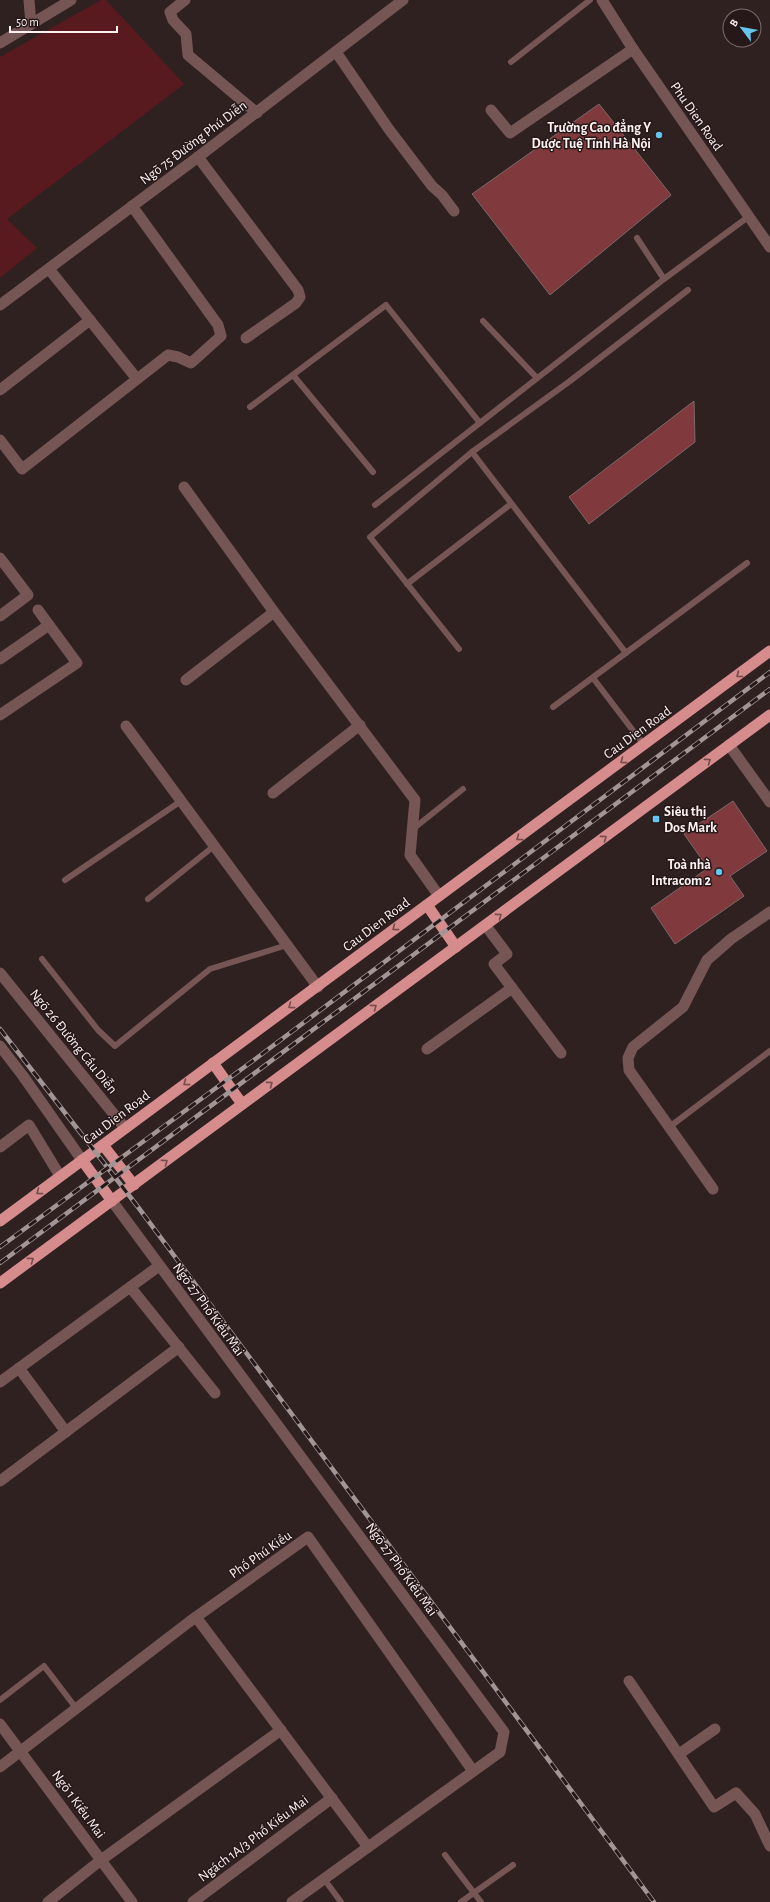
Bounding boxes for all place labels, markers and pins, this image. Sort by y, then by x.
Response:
place label: Trường Cao đẳng Y Dược Tuệ Tĩnh Hà Nội [532,119,651,151]
marker: Trường Cao đẳng Y Dược Tuệ Tĩnh Hà Nội [654,130,664,140]
place label: Siêu thị Dos Mark [664,805,717,835]
marker: Siêu thị Dos Mark [651,814,661,824]
place label: Toà nhà Intracom 2 [651,858,711,888]
marker: Toà nhà Intracom 2 [714,867,724,877]

